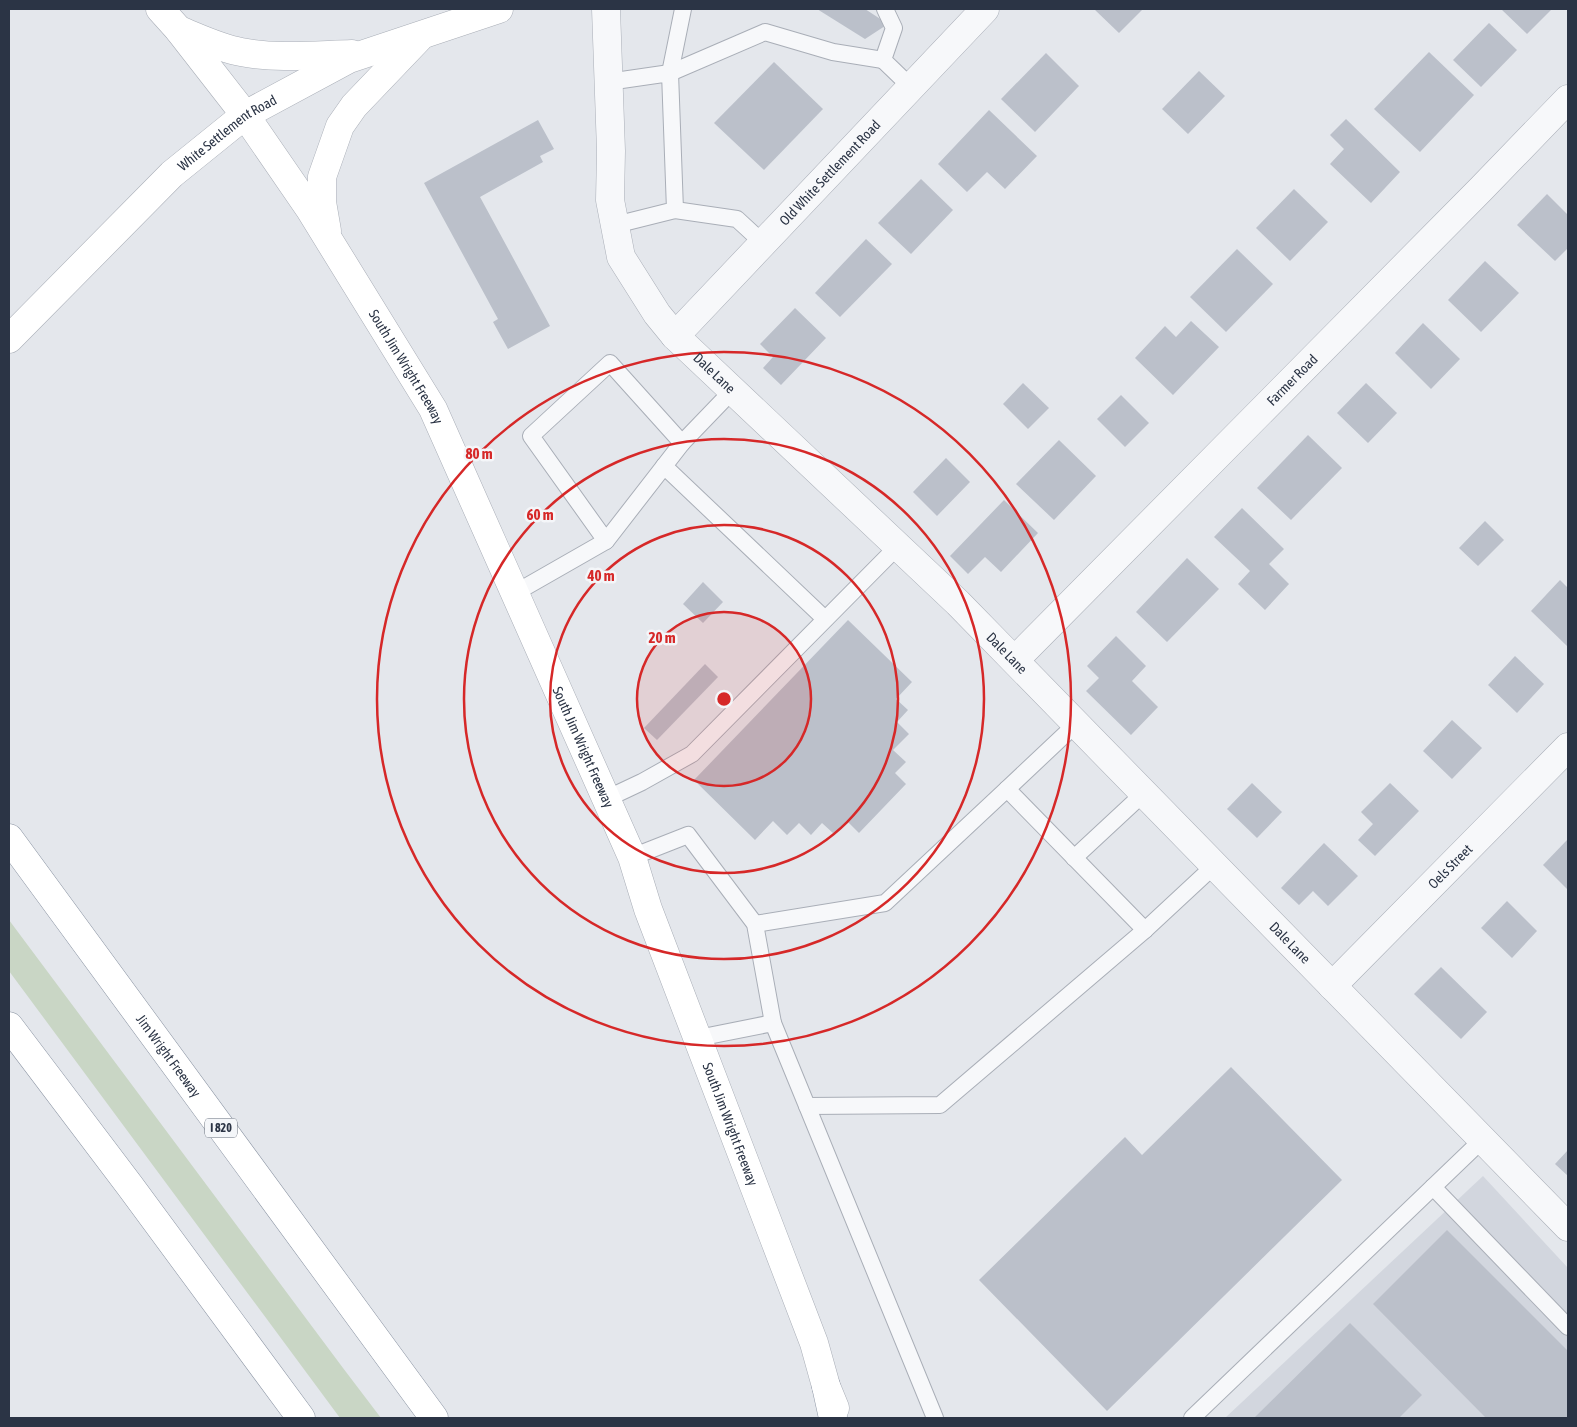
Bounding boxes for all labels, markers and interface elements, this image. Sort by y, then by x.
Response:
street label: White Settlement Road [175,92,279,174]
street label: Old White Settlement Road [776,117,883,229]
street label: South Jim Wright Freeway [366,307,447,426]
street label: Dale Lane [690,350,738,396]
street label: Farmer Road [1263,351,1321,409]
text: 80 m [466,445,493,462]
text: 60 m [527,506,554,523]
text: 40 m [587,567,615,584]
text: 20 m [649,629,676,646]
street label: Dale Lane [983,629,1031,677]
street label: South Jim Wright Freeway [549,684,617,810]
centre of rings [715,690,733,708]
street label: Oels Street [1425,841,1475,892]
street label: Dale Lane [1266,919,1314,967]
street label: Jim Wright Freeway [133,1011,204,1100]
street label: South Jim Wright Freeway [700,1060,761,1188]
road number: I 820 [205,1118,237,1138]

